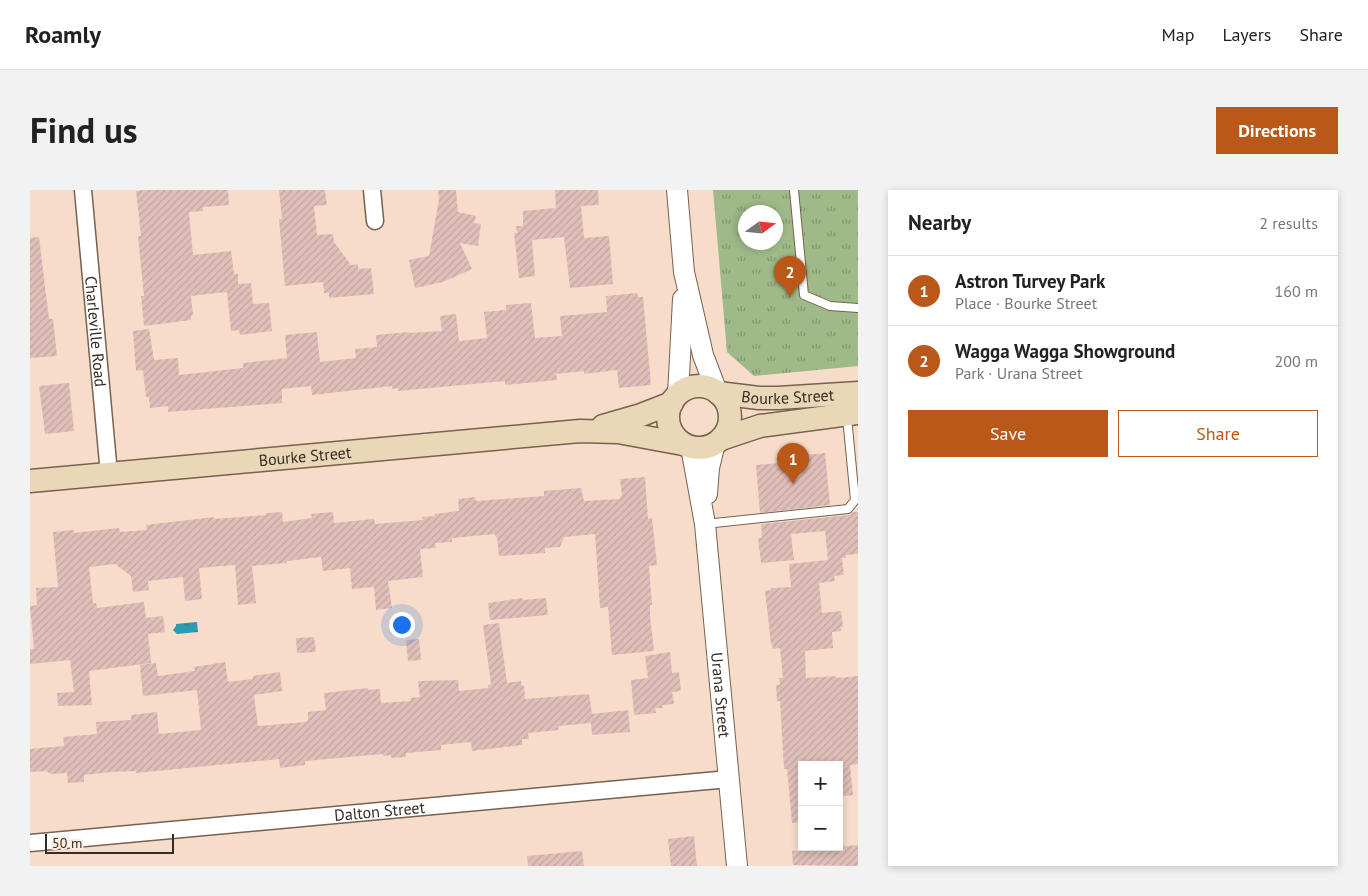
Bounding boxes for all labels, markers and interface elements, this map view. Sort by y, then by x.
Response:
text: Roamly [25,19,101,50]
text: Map [1162,23,1194,46]
text: Layers [1222,23,1271,46]
text: Share [1299,23,1343,46]
text: Find us [30,107,138,153]
button: Directions [1216,107,1338,154]
north arrow [738,205,783,250]
text: Nearby [908,209,971,236]
text: 2 results [1259,213,1318,233]
pin: 2 [774,256,806,297]
text: Astron Turvey Park [955,269,1105,293]
street label: Charleville Road [81,275,111,388]
text: 1 [919,281,929,301]
text: 160 m [1275,281,1318,301]
text: Place · Bourke Street [955,293,1097,313]
text: Wagga Wagga Showground [955,339,1175,363]
text: 2 [919,351,929,371]
text: 200 m [1275,351,1318,371]
text: Park · Urana Street [955,363,1082,383]
street label: Bourke Street [740,384,835,408]
button: Save [908,410,1108,457]
button: Share [1118,410,1318,457]
street label: Bourke Street [258,442,353,470]
pin: 1 [777,443,809,484]
your location [389,612,415,638]
street label: Urana Street [707,651,735,739]
map controls [798,761,843,851]
button: + [798,761,843,806]
street label: Dalton Street [333,797,426,825]
button: − [798,806,843,851]
scale bar [45,831,174,854]
text: 50 m [52,834,82,852]

